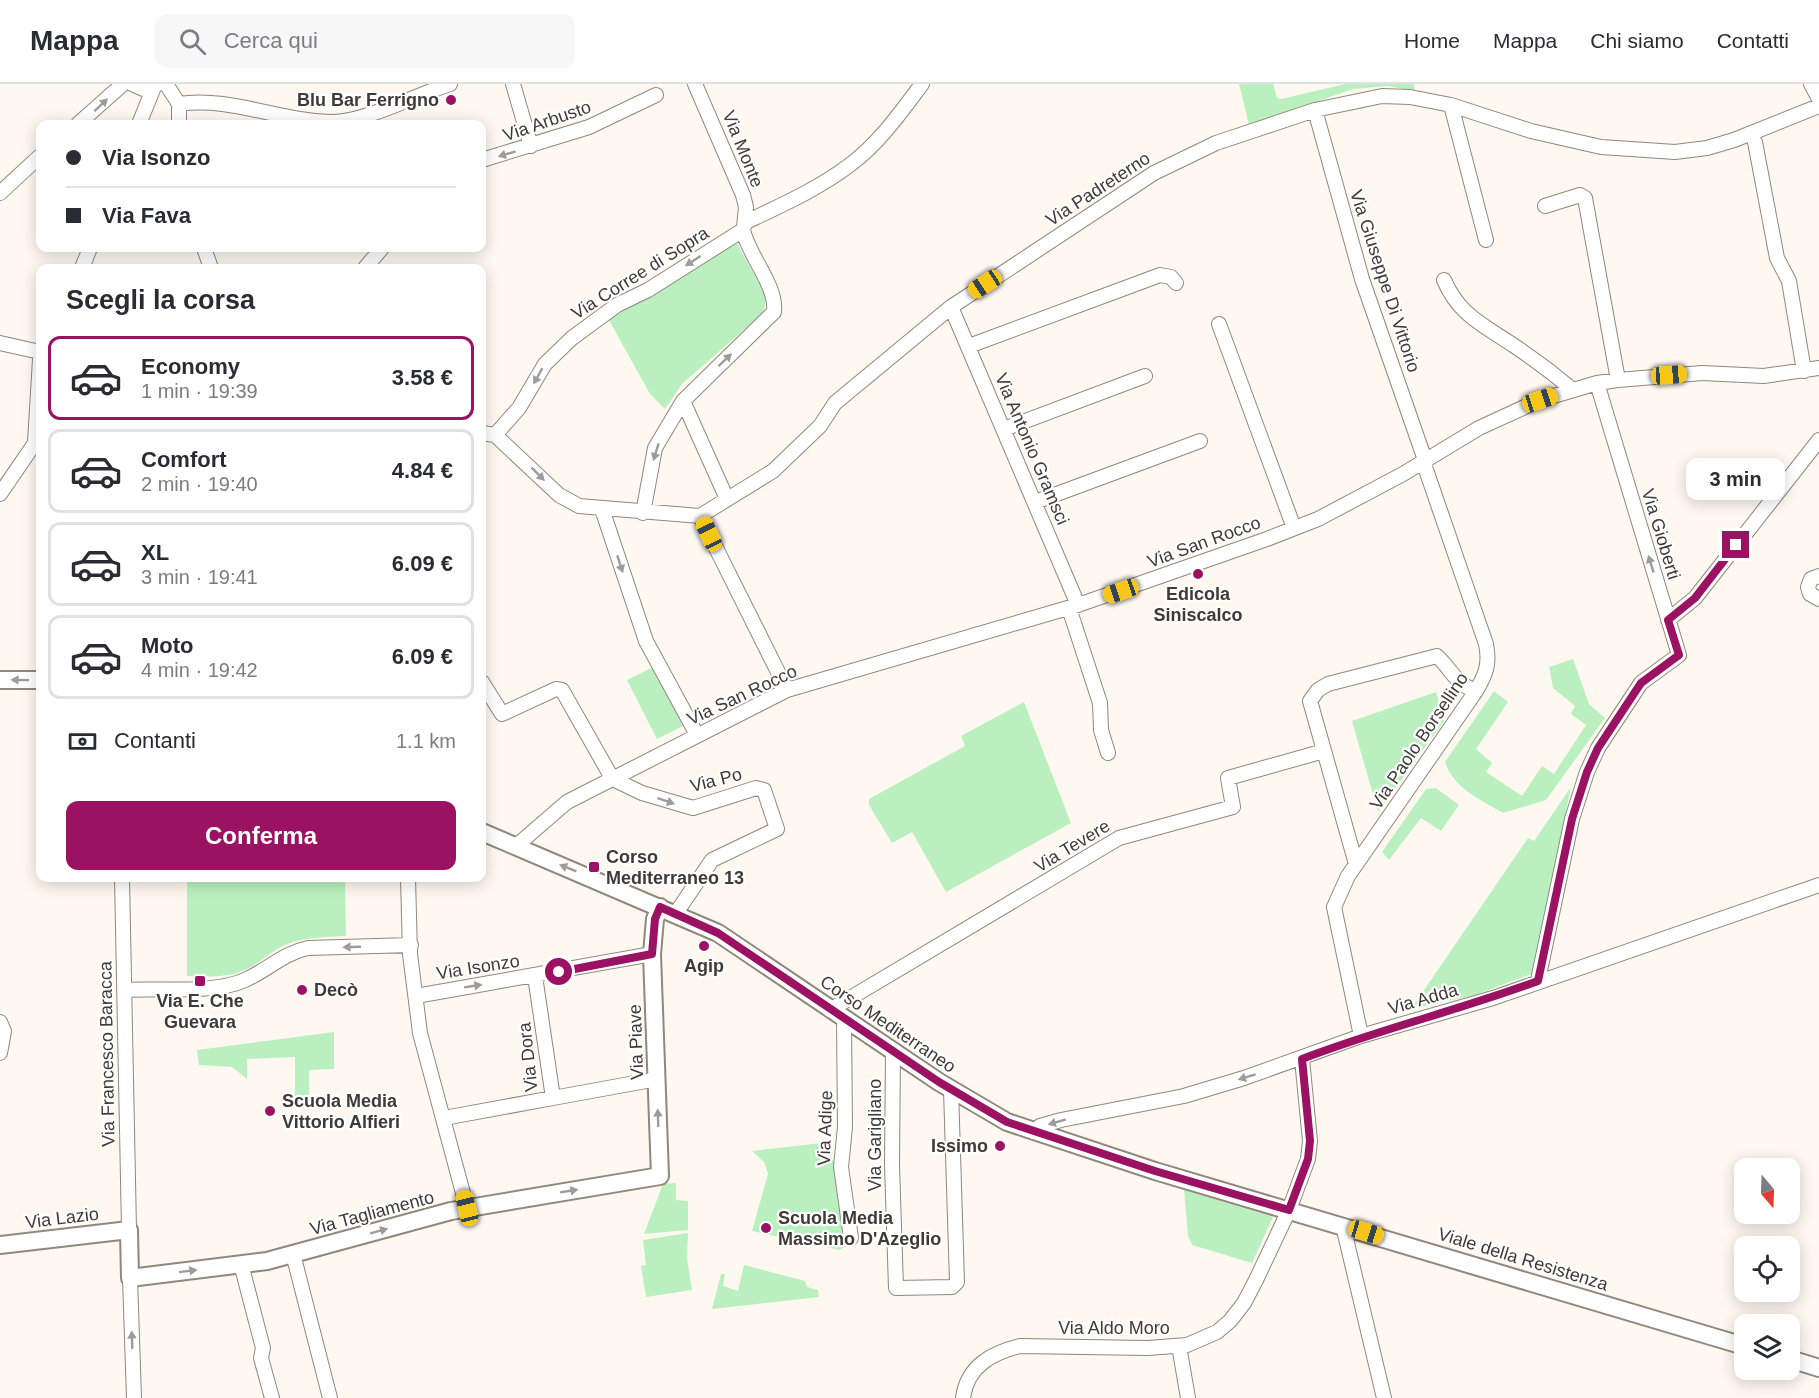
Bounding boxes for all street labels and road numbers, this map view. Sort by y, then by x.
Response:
street label: Via Arbusto [500,97,594,145]
street label: Via Monte [719,108,767,190]
street label: Via Padreterno [1042,148,1154,230]
street label: Via Giuseppe Di Vittorio [1346,187,1424,375]
street label: Via Corree di Sopra [568,222,713,323]
street label: Via Antonio Gramsci [991,370,1073,528]
street label: Via Gioberti [1638,486,1684,582]
street label: Via San Rocco [1145,512,1263,572]
street label: Via San Rocco [684,661,800,729]
street label: Via Paolo Borsellino [1366,669,1472,813]
street label: Via Po [688,764,744,796]
street label: Via Tevere [1031,816,1113,876]
street label: Via Isonzo [435,951,521,983]
street label: Via Francesco Baracca [95,960,119,1147]
street label: Corso Mediterraneo [816,971,960,1077]
street label: Via Adda [1386,979,1461,1019]
street label: Via Piave [625,1004,647,1080]
street label: Via Dora [514,1020,542,1093]
street label: Via Garigliano [865,1079,885,1191]
street label: Via Adige [814,1090,836,1166]
street label: Via Tagliamento [308,1187,436,1239]
street label: Via Lazio [24,1204,100,1232]
street label: Viale della Resistenza [1436,1224,1611,1295]
street label: Via Aldo Moro [1058,1318,1170,1338]

